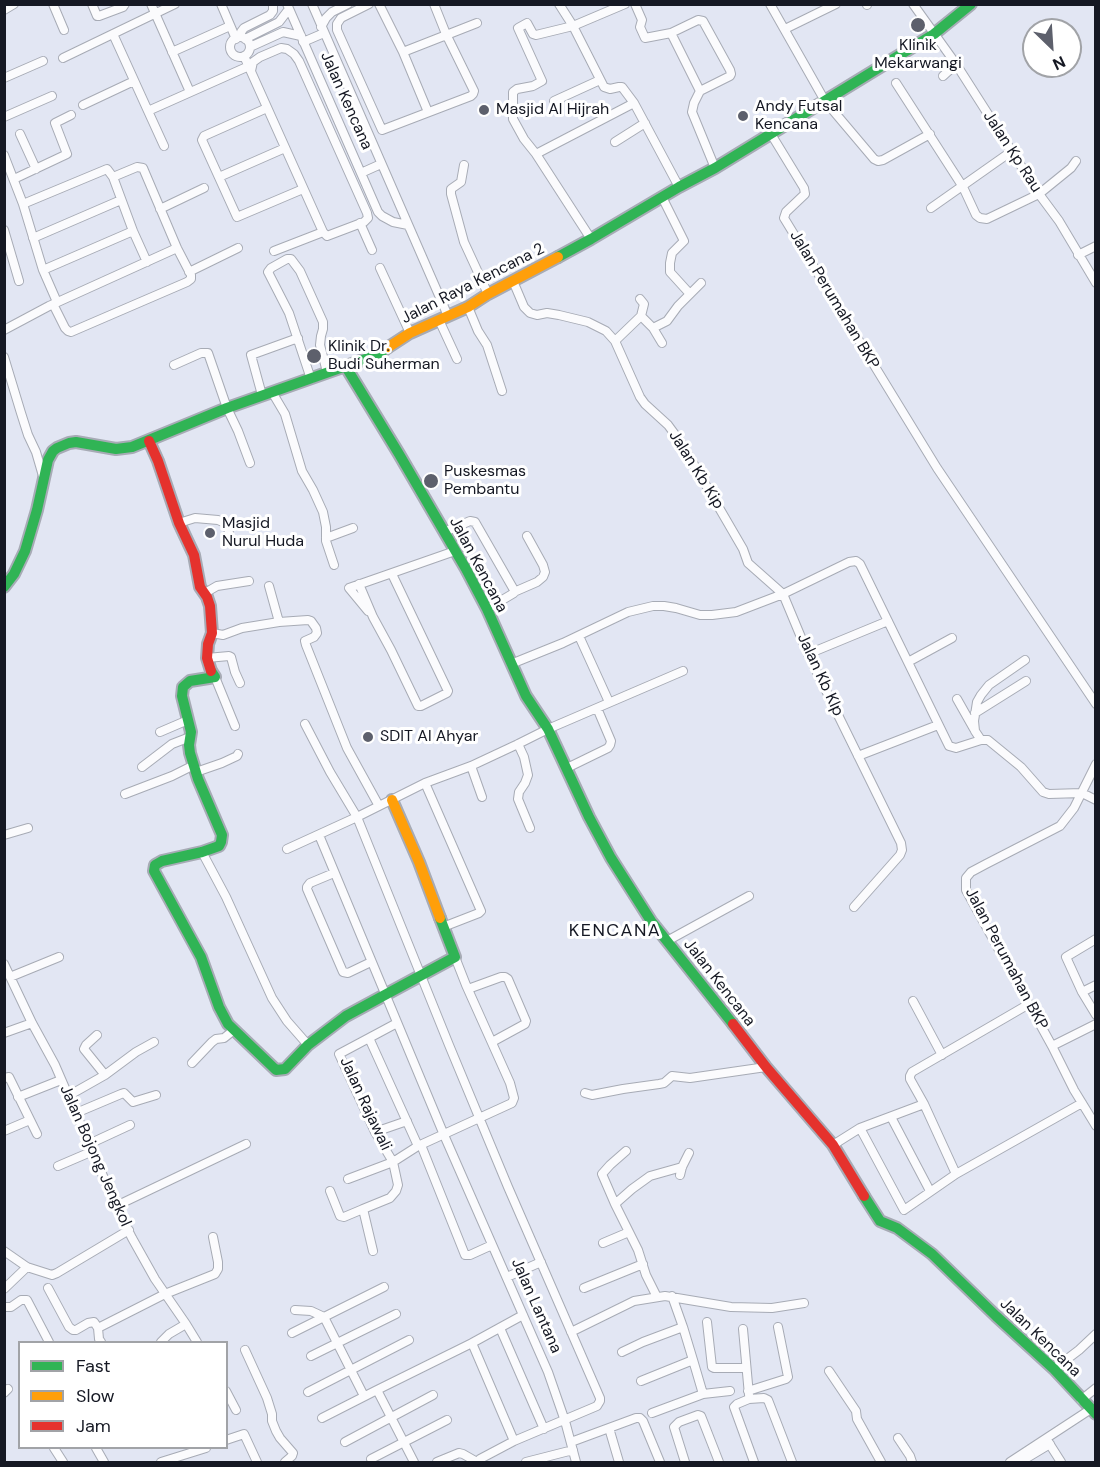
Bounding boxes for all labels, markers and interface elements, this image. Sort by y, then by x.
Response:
marker: Klinik Mekarwangi [909,16,927,34]
north arrow [1022,18,1082,78]
place label: Klinik Mekarwangi [874,36,962,74]
street label: Jalan Kencana [316,49,376,153]
text: N [1049,51,1069,75]
place label: Andy Futsal Kencana [755,97,842,135]
place label: Masjid Al Hijrah [496,100,609,120]
marker: Masjid Al Hijrah [477,103,491,117]
street label: Jalan Kp Rau [979,108,1045,196]
marker: Andy Futsal Kencana [736,109,750,123]
street label: Jalan Perumahan BKP [785,227,883,373]
street label: Jalan Raya Kencana 2 [398,240,548,328]
place label: Klinik Dr. Budi Suherman [328,337,440,375]
marker: Klinik Dr. Budi Suherman [305,347,323,365]
street label: Jalan Kb Kip [664,427,728,513]
place label: Puskesmas Pembantu [444,462,526,500]
marker: Puskesmas Pembantu [422,472,440,490]
place label: Masjid Nurul Huda [222,514,304,552]
street label: Jalan Kencana [445,514,511,616]
marker: Masjid Nurul Huda [203,526,217,540]
street label: Jalan Kb Klp [792,631,848,719]
place label: SDIT Al Ahyar [380,727,478,747]
marker: SDIT Al Ahyar [361,730,375,744]
street label: Jalan Perumahan BKP [960,885,1052,1033]
district label: KENCANA [569,920,661,942]
street label: Jalan Kencana [679,936,759,1030]
street label: Jalan Rajawali [335,1054,395,1154]
street label: Jalan Bojong Jengkol [55,1082,135,1230]
street label: Jalan Lantana [507,1256,565,1356]
street label: Jalan Kencana [995,1295,1085,1381]
legend [18,1341,228,1449]
text: Fast [76,1354,111,1378]
text: Slow [76,1384,115,1408]
text: Jam [76,1414,111,1438]

